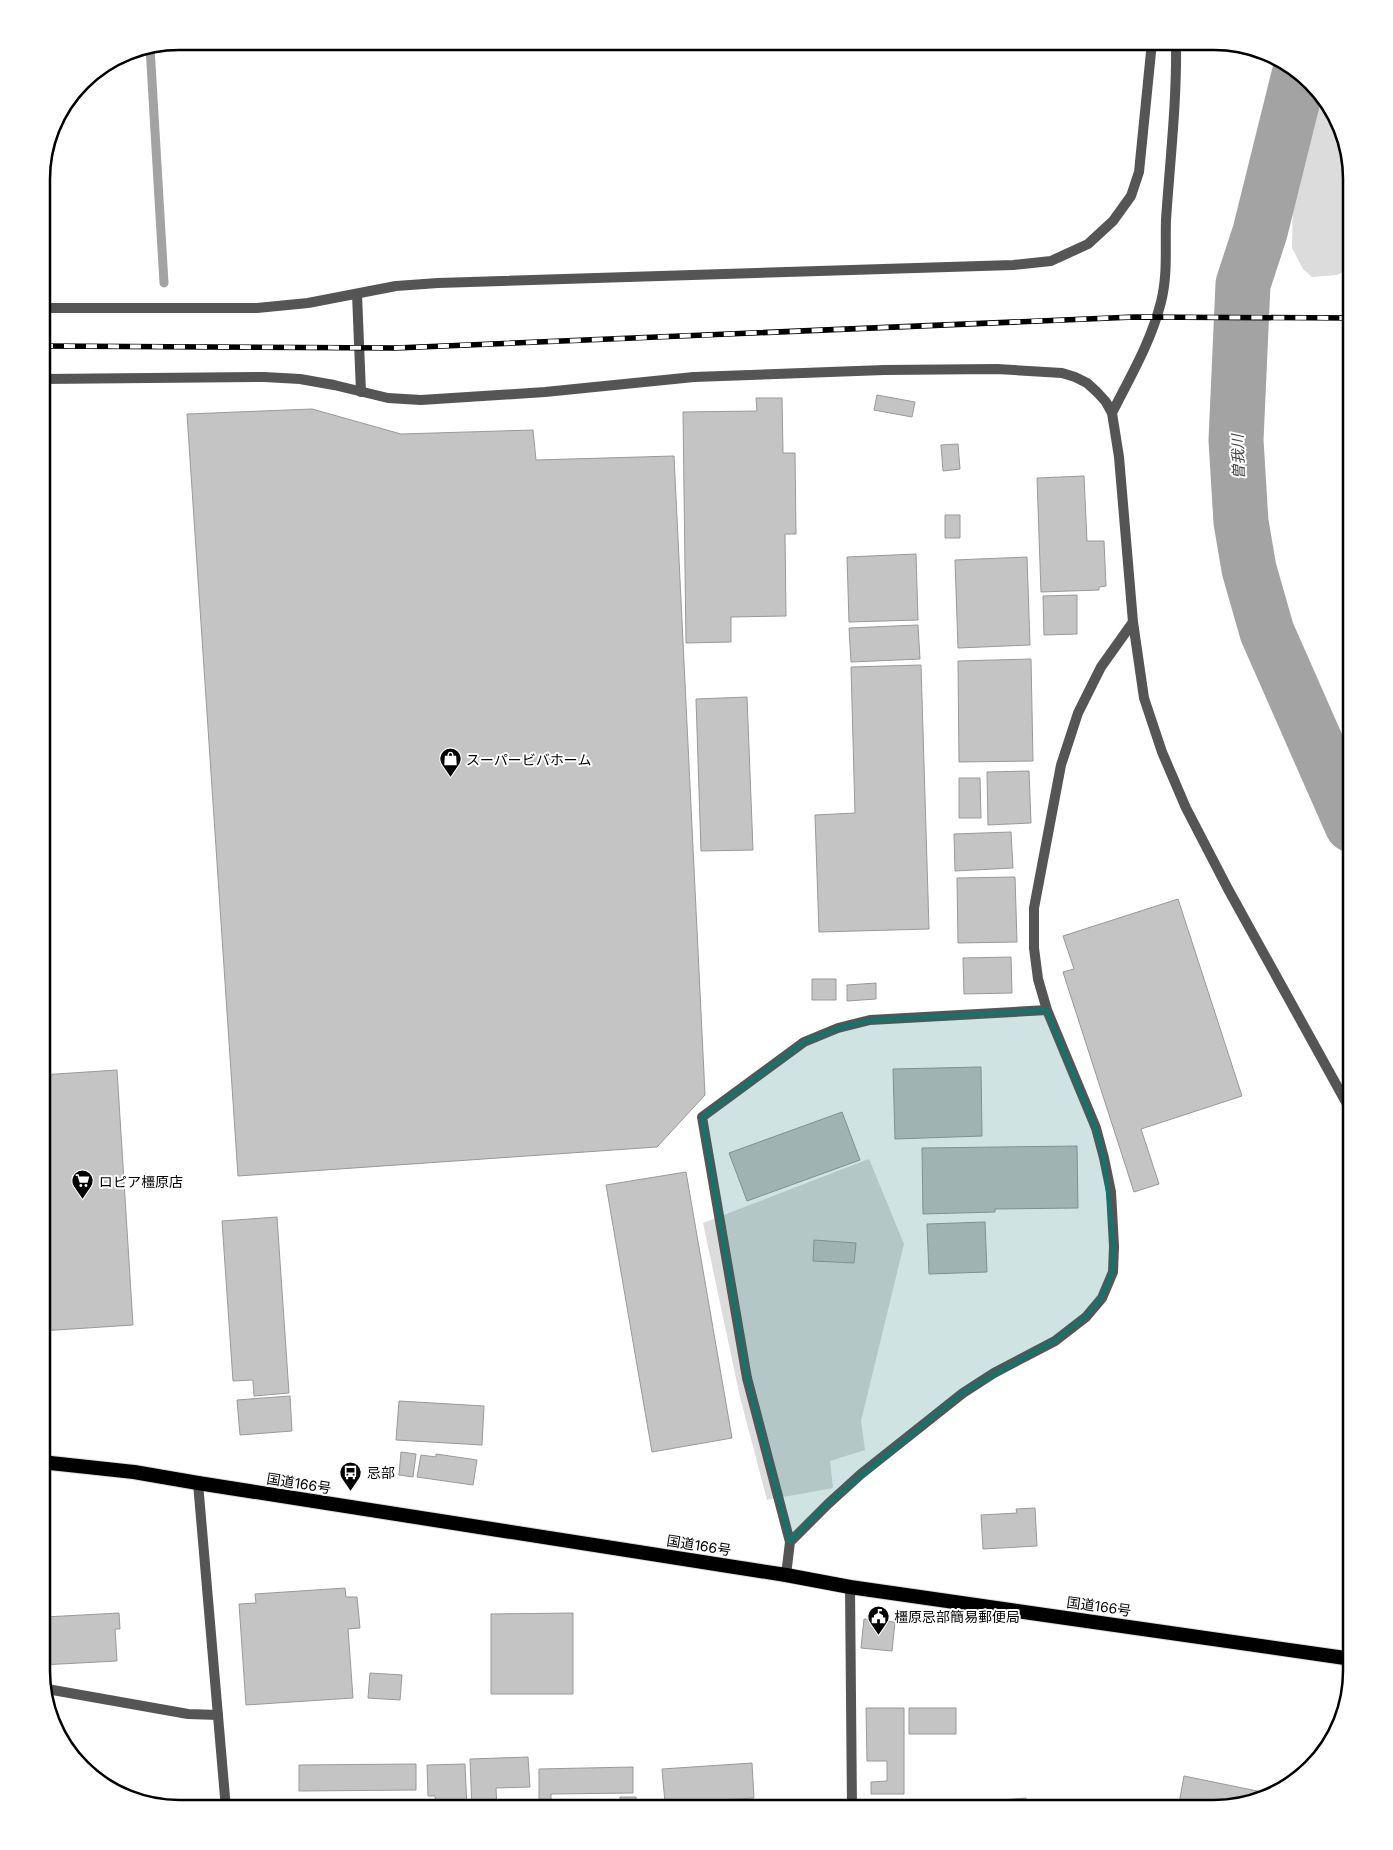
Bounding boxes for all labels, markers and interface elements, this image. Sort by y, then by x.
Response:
water label: 曽我川 [1228,432,1248,480]
shop icon: スーパービバホーム [438,747,462,778]
place label: スーパービバホーム [466,751,591,768]
supermarket icon: ロピア橿原店 [71,1169,95,1200]
place label: ロピア橿原店 [99,1173,183,1190]
bus stop icon: 忌部 [339,1460,363,1491]
place label: 忌部 [367,1464,395,1481]
street label: 国道166号 [266,1470,332,1496]
street label: 国道166号 [666,1532,732,1558]
street label: 国道166号 [1066,1593,1132,1619]
public building icon: 橿原忌部簡易郵便局 [866,1604,890,1635]
place label: 橿原忌部簡易郵便局 [894,1608,1020,1625]

